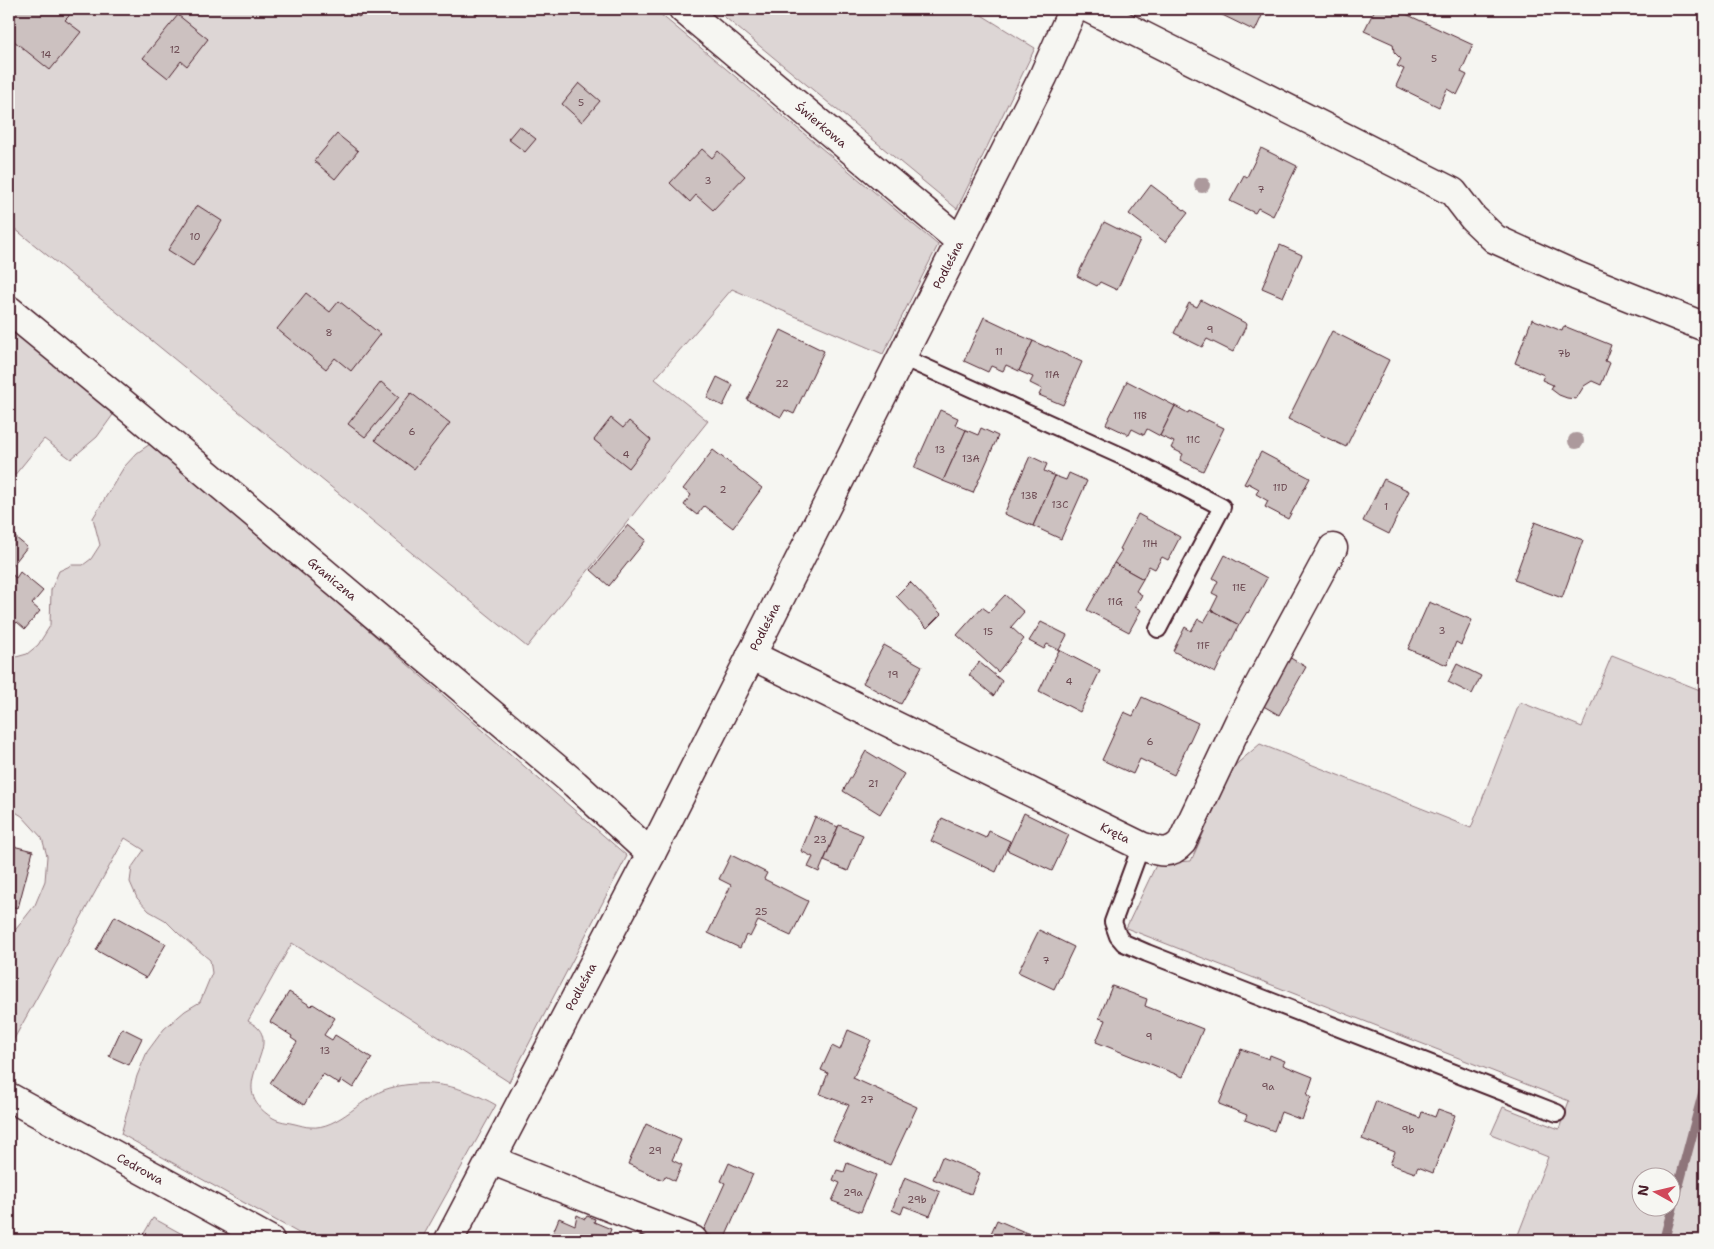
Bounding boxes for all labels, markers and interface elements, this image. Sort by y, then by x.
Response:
house number: 12 [170,43,180,56]
house number: 14 [41,48,51,61]
house number: 5 [1431,52,1437,65]
house number: 5 [578,96,584,109]
street label: Świerkowa [792,99,851,152]
house number: 3 [705,174,712,187]
house number: 7 [1258,183,1265,196]
house number: 10 [190,230,200,243]
street label: Podleśna [929,238,967,292]
house number: 9 [1207,323,1214,336]
house number: 8 [326,326,333,339]
house number: 11 [995,345,1003,358]
house number: 7b [1558,347,1571,360]
house number: 11A [1045,368,1059,381]
house number: 22 [775,377,789,390]
house number: 11B [1133,409,1147,422]
house number: 6 [409,425,416,438]
house number: 11C [1186,433,1200,446]
house number: 13 [935,443,945,456]
house number: 4 [623,448,630,461]
house number: 13A [962,452,980,465]
house number: 11D [1273,481,1288,494]
house number: 2 [720,483,727,496]
house number: 13B [1021,489,1037,502]
house number: 13C [1052,498,1068,511]
house number: 1 [1384,500,1388,513]
house number: 11H [1142,537,1158,550]
street label: Graniczna [304,554,360,605]
house number: 11E [1232,581,1246,594]
house number: 11G [1107,595,1123,608]
street label: Podleśna [746,600,784,654]
house number: 3 [1439,624,1446,637]
house number: 15 [983,625,993,638]
house number: 11F [1196,639,1210,652]
house number: 19 [888,668,898,681]
house number: 4 [1066,675,1073,688]
house number: 6 [1147,735,1154,748]
house number: 21 [868,777,878,790]
street label: Kręta [1097,819,1133,847]
house number: 23 [813,833,827,846]
house number: 25 [755,905,767,918]
house number: 7 [1043,954,1050,967]
street label: Podleśna [562,960,601,1014]
house number: 9 [1146,1030,1153,1043]
house number: 13 [320,1044,330,1057]
house number: 9a [1261,1080,1275,1093]
house number: 27 [860,1093,874,1106]
house number: 9b [1402,1123,1415,1136]
house number: 29 [648,1144,662,1157]
street label: Cedrowa [114,1150,167,1189]
north arrow [1632,1166,1682,1216]
text: N [1633,1183,1653,1197]
house number: 29a [843,1186,864,1199]
house number: 29b [907,1193,927,1206]

